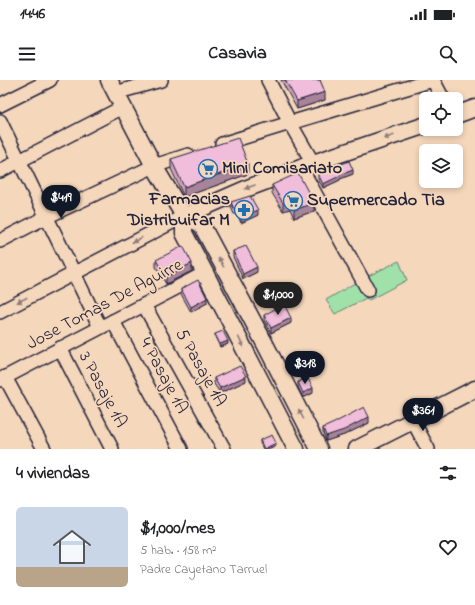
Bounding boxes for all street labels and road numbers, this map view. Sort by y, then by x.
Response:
street label: Jose Tomas De Aguirre [22,252,189,358]
street label: 5 Pasaje 1A [168,324,232,412]
street label: 4 Pasaje 1A [132,333,194,419]
street label: 3 Pasaje 1A [71,347,133,433]

